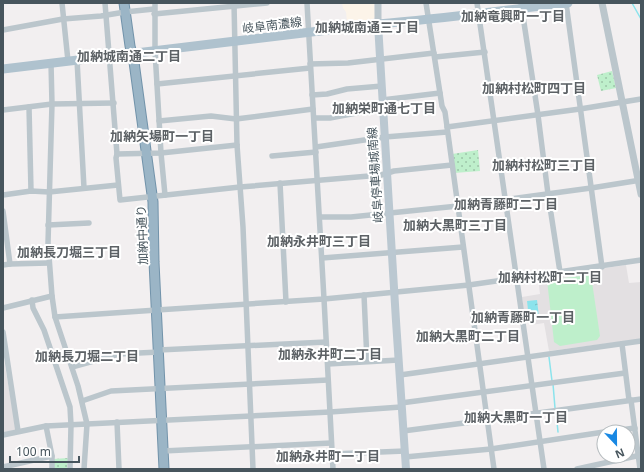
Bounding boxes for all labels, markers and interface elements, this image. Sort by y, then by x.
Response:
district label: 加納竜興町一丁目 [461,7,565,25]
street label: 岐阜南濃線 [241,13,303,37]
district label: 加納城南通三丁目 [315,18,419,36]
district label: 加納城南通二丁目 [77,47,181,65]
district label: 加納村松町四丁目 [482,79,586,97]
district label: 加納栄町通七丁目 [332,99,436,117]
district label: 加納矢場町一丁目 [110,127,214,145]
street label: 岐阜停車場城南線 [363,127,387,223]
district label: 加納村松町三丁目 [492,156,596,174]
district label: 加納青藤町二丁目 [454,195,558,213]
street label: 加納中通り [132,205,152,265]
district label: 加納大黒町三丁目 [403,216,507,234]
district label: 加納永井町三丁目 [267,232,371,250]
district label: 加納長刀堀三丁目 [17,243,121,261]
district label: 加納村松町二丁目 [498,268,602,286]
district label: 加納青藤町一丁目 [471,308,575,326]
district label: 加納大黒町二丁目 [416,327,520,345]
district label: 加納永井町二丁目 [278,345,382,363]
district label: 加納長刀堀二丁目 [35,347,139,365]
district label: 加納大黒町一丁目 [464,408,568,426]
north arrow [596,424,636,464]
scale bar [10,438,79,464]
text: 100 m [16,443,51,460]
text: N [613,445,627,462]
district label: 加納永井町一丁目 [276,447,380,465]

